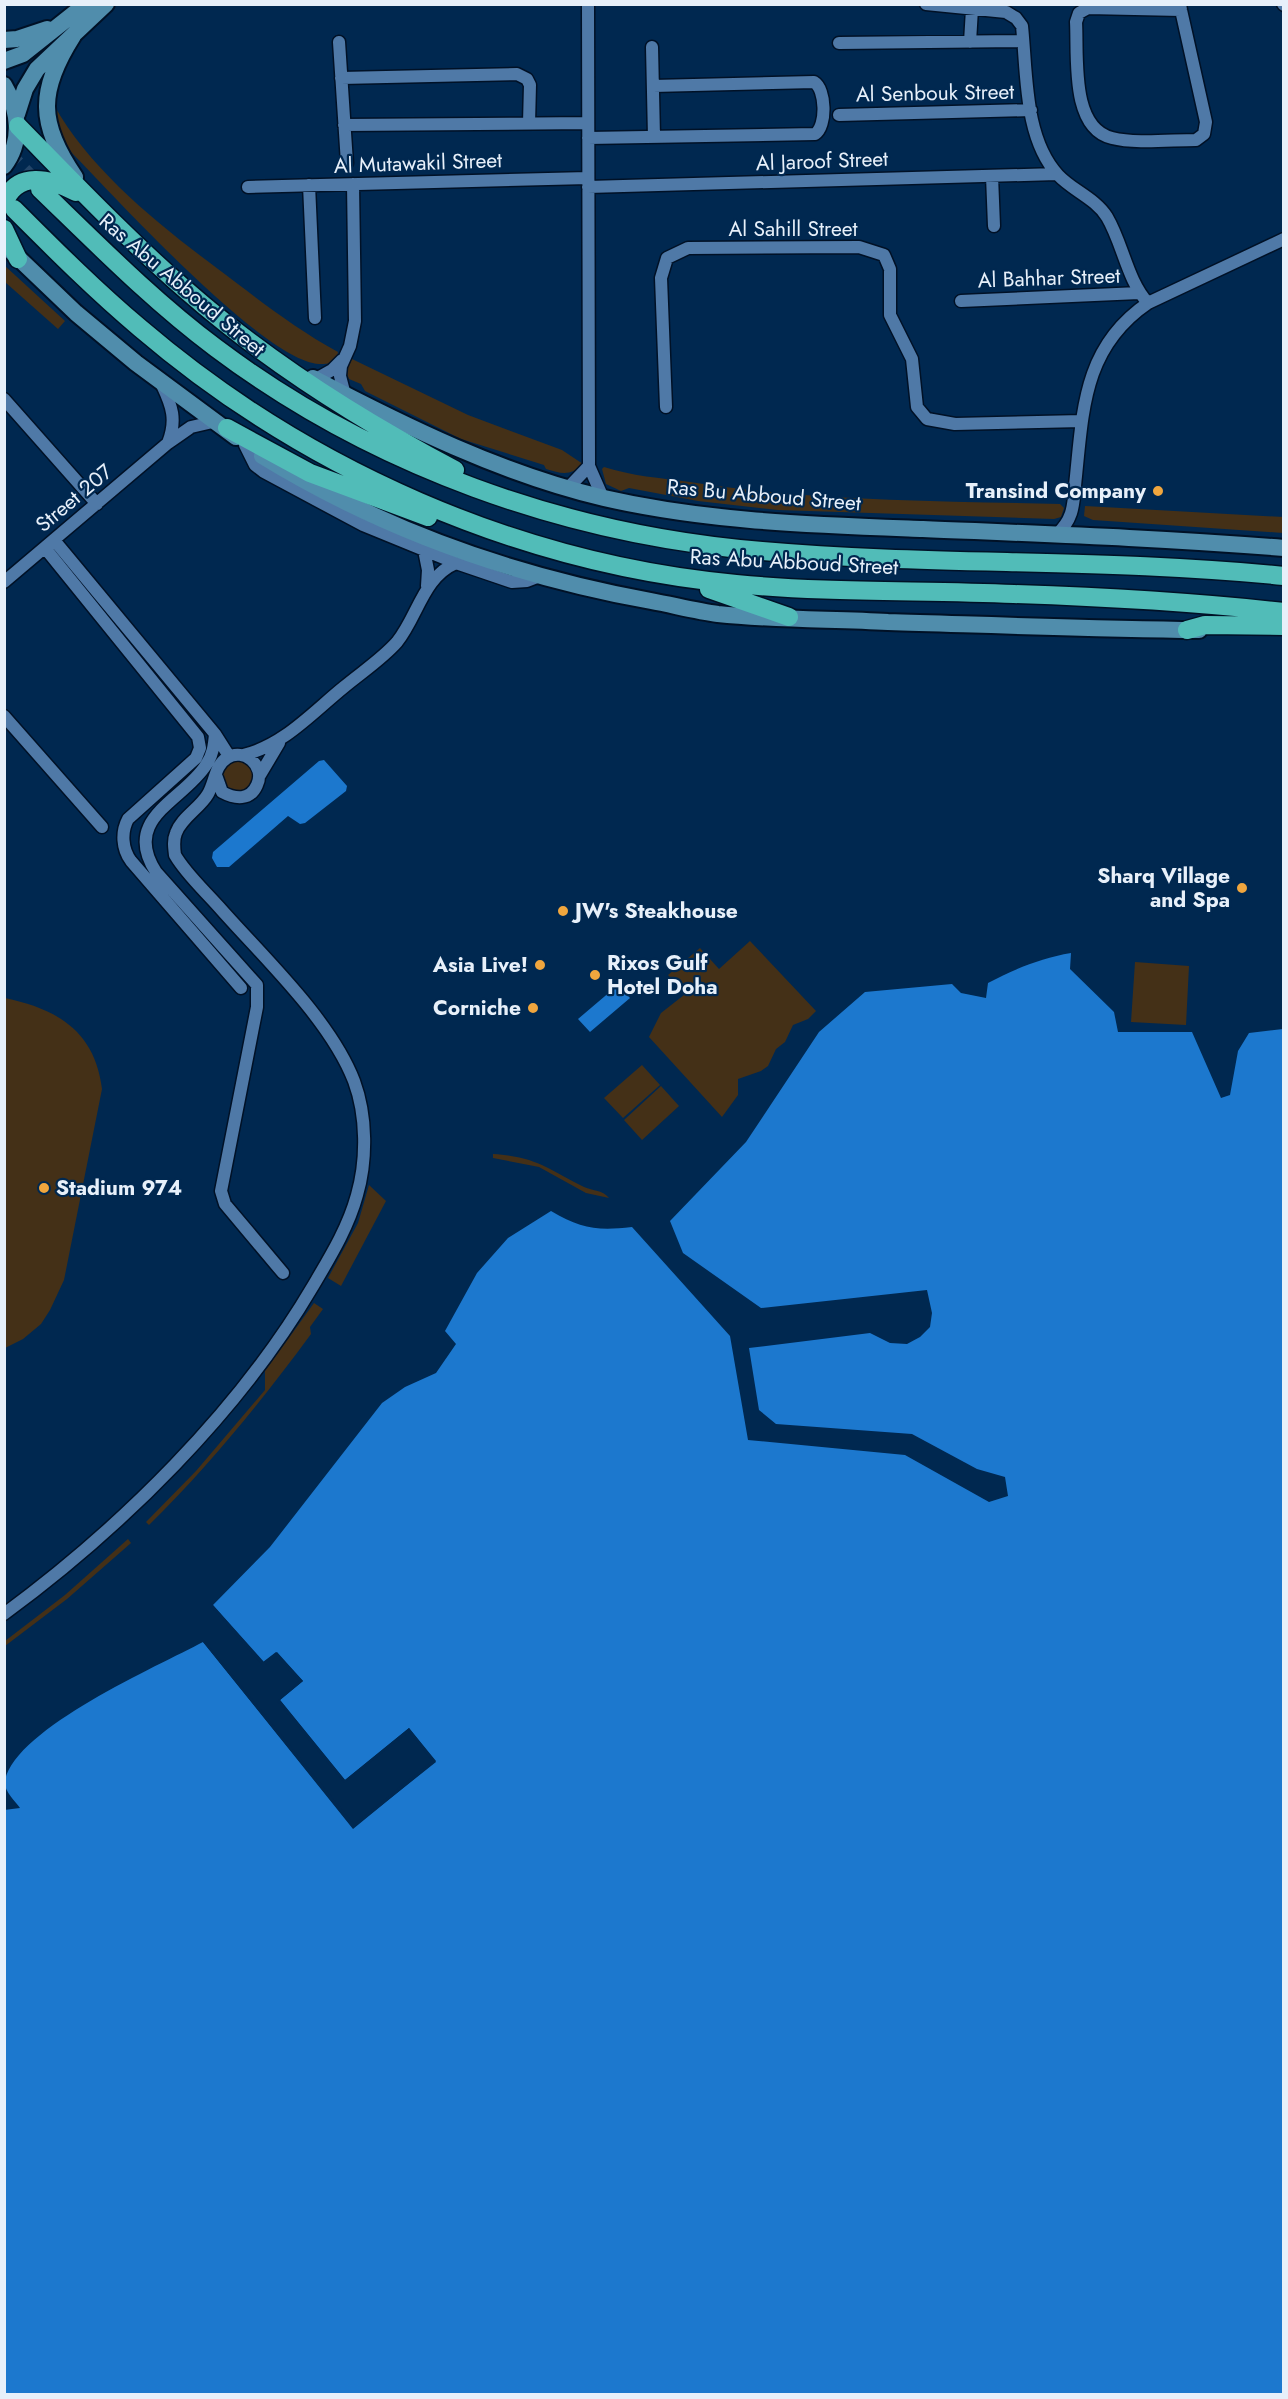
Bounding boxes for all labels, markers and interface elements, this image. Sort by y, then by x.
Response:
street label: Al Senbouk Street [856,77,1014,109]
street label: Al Jaroof Street [755,144,889,178]
street label: Al Mutawakil Street [333,145,503,181]
street label: Ras Abu Abboud Street [93,207,271,363]
street label: Al Sahill Street [728,214,858,244]
street label: Al Bahhar Street [977,261,1121,295]
street label: Street 207 [29,457,119,539]
street label: Ras Bu Abboud Street [666,472,862,518]
place label: Transind Company [966,476,1147,506]
marker: Transind Company [1151,484,1165,498]
street label: Ras Abu Abboud Street [689,542,899,582]
place label: Sharq Village and Spa [1097,861,1230,915]
marker: Sharq Village and Spa [1235,881,1249,895]
place label: JW's Steakhouse [571,896,738,926]
marker: JW's Steakhouse [556,904,570,918]
place label: Rixos Gulf Hotel Doha [607,948,718,1002]
place label: Asia Live! [432,950,528,980]
marker: Asia Live! [533,958,547,972]
marker: Rixos Gulf Hotel Doha [588,968,602,982]
place label: Corniche [433,993,521,1023]
marker: Corniche [526,1001,540,1015]
place label: Stadium 974 [56,1173,182,1203]
marker: Stadium 974 [37,1181,51,1195]

